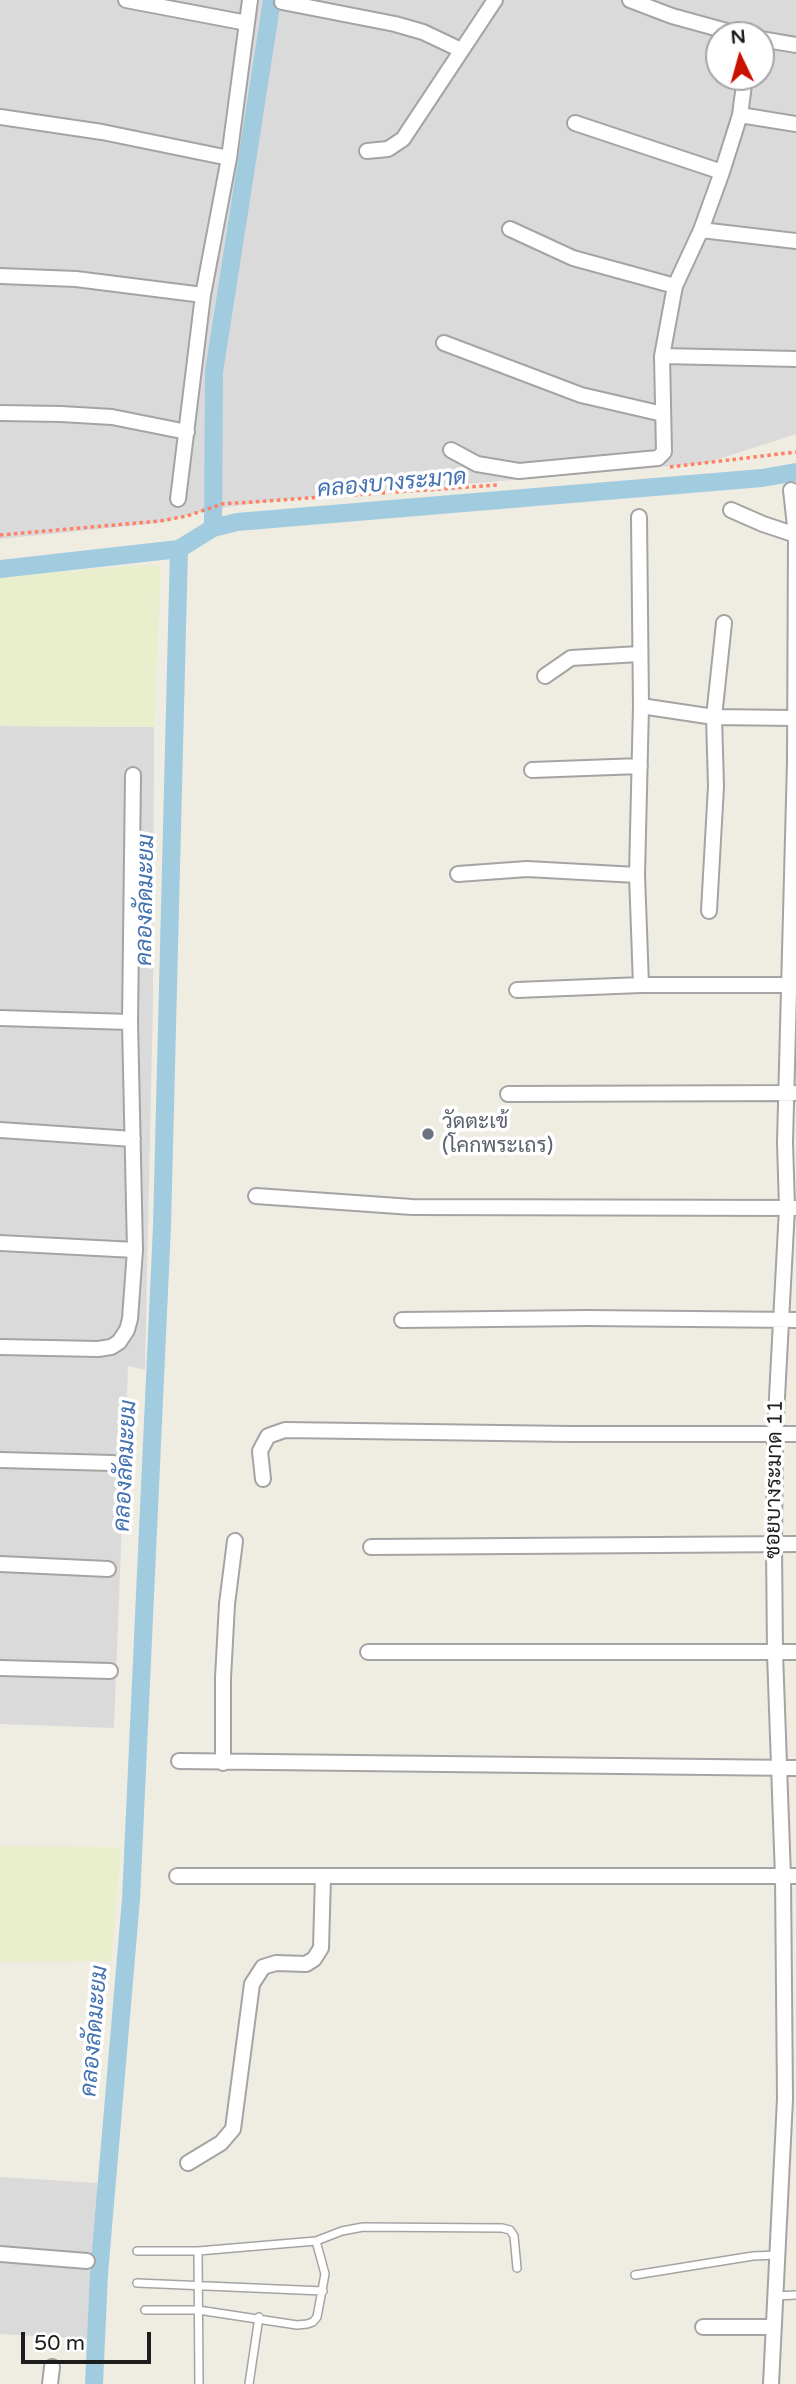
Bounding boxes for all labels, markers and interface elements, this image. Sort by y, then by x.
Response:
north arrow [705,21,775,91]
text: N [730,25,747,49]
water label: คลองบางระมาด [316,464,468,504]
water label: คลองลัดมะยม [131,834,161,966]
place label: วัดตะเข้ (โคกพระเถร) [442,1109,553,1159]
marker: วัดตะเข้ (โคกพระเถร) [420,1126,436,1142]
water label: คลองลัดมะยม [109,1399,143,1533]
street label: ซอยบางระมาด 11 [761,1399,789,1559]
water label: คลองลัดมะยม [76,1964,114,2098]
scale bar [24,2318,154,2362]
text: 50 m [34,2331,85,2356]

